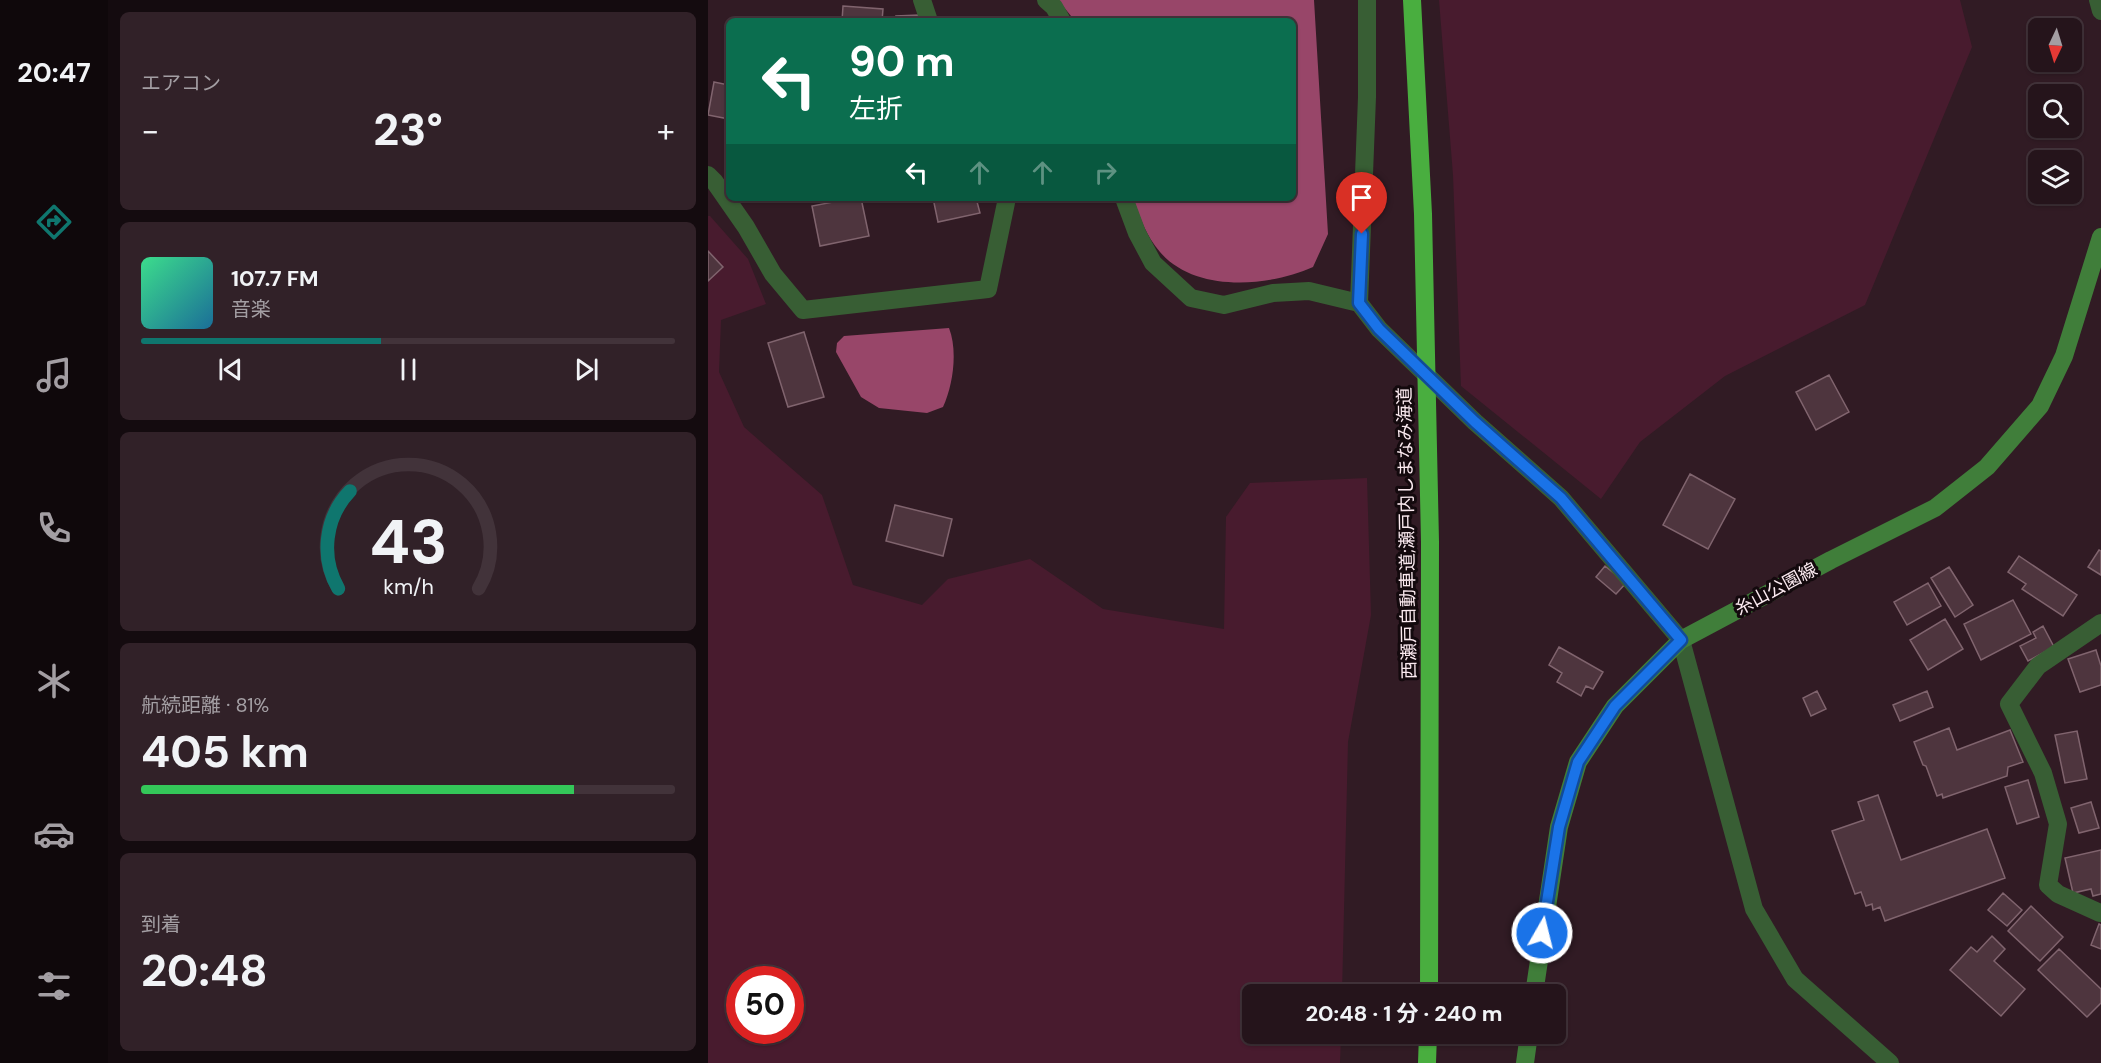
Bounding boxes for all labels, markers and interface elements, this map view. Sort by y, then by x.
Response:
north arrow [2028,18,2082,72]
map controls [2028,18,2082,204]
text: 90 m [849,34,955,89]
icon: left [750,42,828,120]
text: 20:47 [17,55,91,90]
text: エアコン [141,70,221,96]
button: search [2028,84,2082,138]
text: 左折 [849,91,903,126]
text: 23° [373,100,443,159]
text: − [141,109,159,152]
text: + [657,109,675,152]
button: layers [2028,150,2082,204]
icon: left [900,156,933,189]
icon: ahead [963,156,996,189]
icon: ahead [1026,156,1059,189]
icon: right [1089,156,1122,189]
pin [1336,172,1387,234]
icon: arrive [1345,181,1378,214]
icon: directions [33,201,75,243]
text: 107.7 FM [231,264,318,293]
text: 音楽 [231,296,271,322]
icon: previous [214,353,247,386]
icon: pause [392,353,425,386]
icon: next [570,353,603,386]
icon: music [33,354,75,396]
street label: 西瀬戸自動車道;瀬戸内しまなみ海道 [1392,387,1422,679]
text: 43 [369,501,447,582]
icon: phone [33,507,75,549]
street label: 糸山公園線 [1731,557,1821,621]
text: km/h [383,573,433,601]
icon: climate [33,660,75,702]
text: 航続距離 · 81% [141,692,269,718]
text: 405 km [141,722,309,781]
icon: car [33,813,75,855]
position arrow [1510,901,1574,965]
text: 到着 [141,911,181,937]
text: 20:48 [141,941,268,1000]
icon: filters [33,965,75,1007]
speed limit sign: 50 [726,966,804,1044]
text: 20:48 · 1 分 · 240 m [1305,999,1503,1028]

